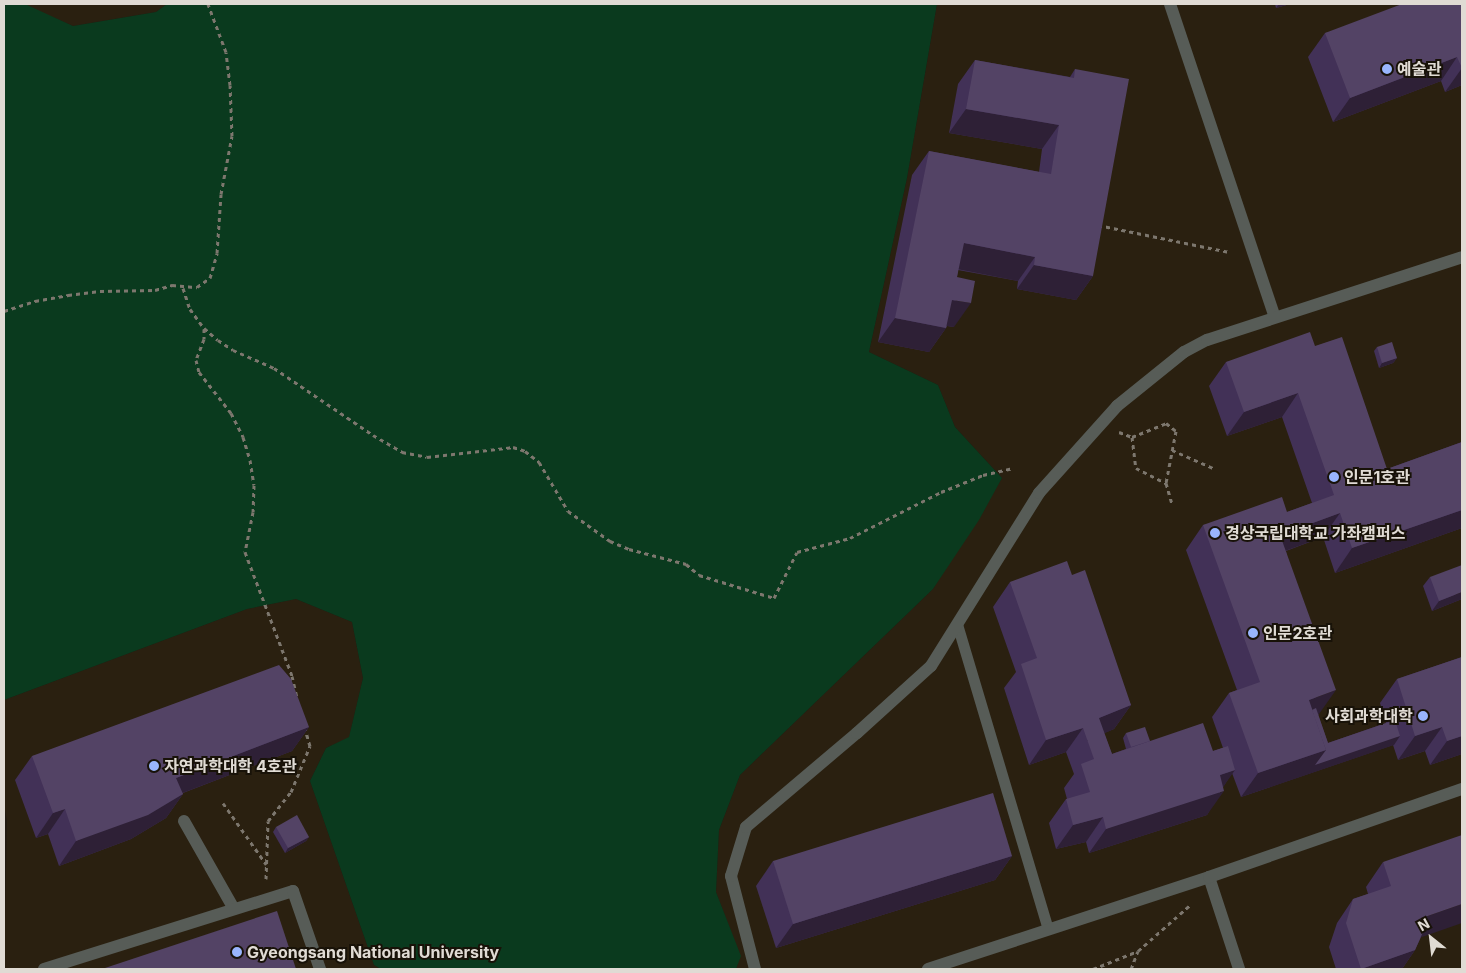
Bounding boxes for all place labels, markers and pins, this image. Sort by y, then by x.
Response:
place label: 예술관 [1397,59,1441,79]
marker: 예술관 [1381,63,1393,75]
place label: 인문1호관 [1344,467,1410,487]
marker: 인문1호관 [1328,471,1340,483]
place label: 경상국립대학교 가좌캠퍼스 [1225,523,1405,543]
marker: 경상국립대학교 가좌캠퍼스 [1209,527,1221,539]
place label: 인문2호관 [1263,623,1332,643]
marker: 인문2호관 [1247,627,1259,639]
place label: 사회과학대학 [1325,706,1413,726]
marker: 사회과학대학 [1417,710,1429,722]
place label: 자연과학대학 4호관 [164,756,296,776]
marker: 자연과학대학 4호관 [148,760,160,772]
place label: Gyeongsang National University [247,942,499,962]
marker: Gyeongsang National University [231,946,243,958]

